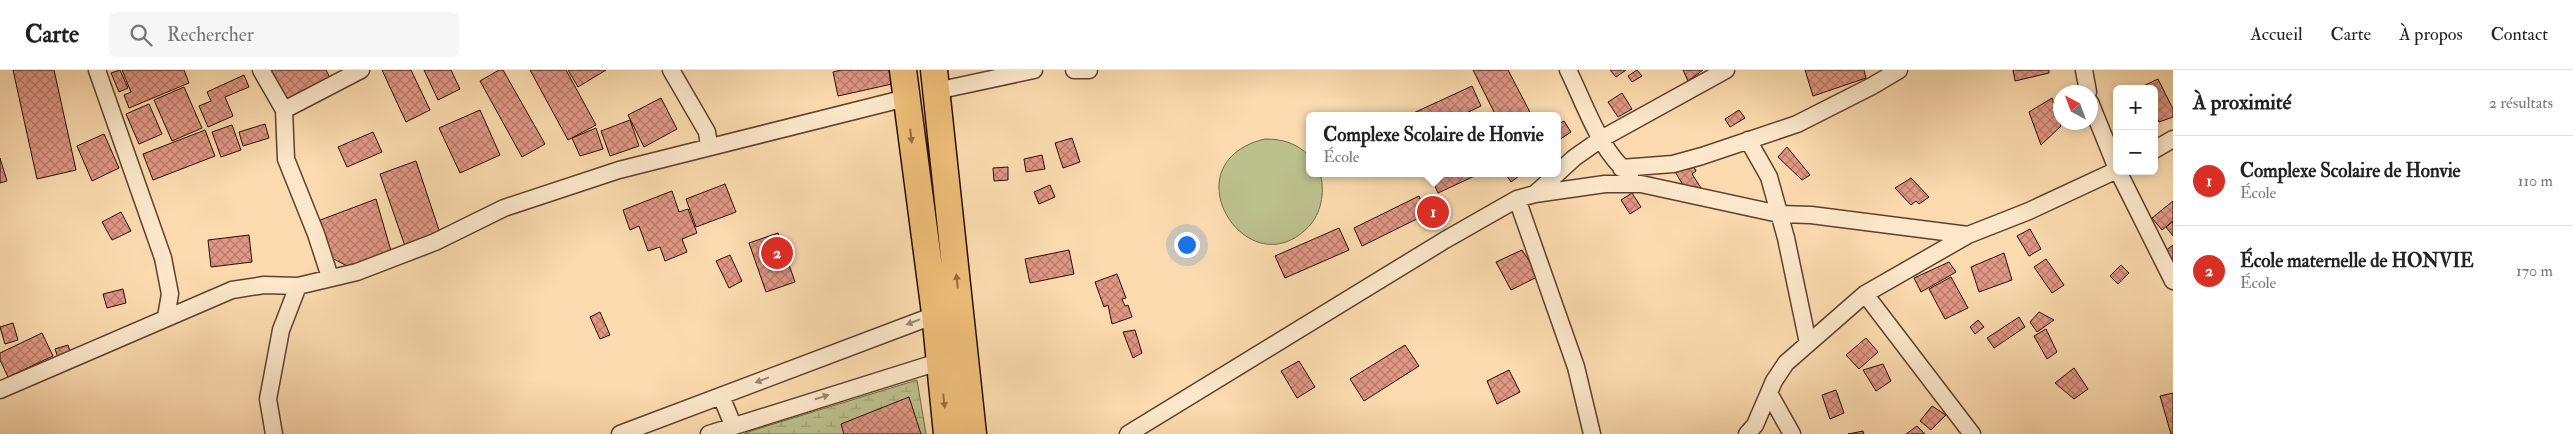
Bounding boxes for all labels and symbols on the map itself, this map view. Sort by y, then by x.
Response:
north arrow [2053,85,2098,130]
one-way arrow [907,128,915,144]
pin: 1 [1417,193,1449,231]
your location [1174,232,1200,258]
pin: 2 [761,234,793,272]
one-way arrow [953,273,961,289]
one-way arrow [906,319,921,326]
one-way arrow [754,376,769,384]
one-way arrow [815,393,830,401]
one-way arrow [940,393,948,409]

